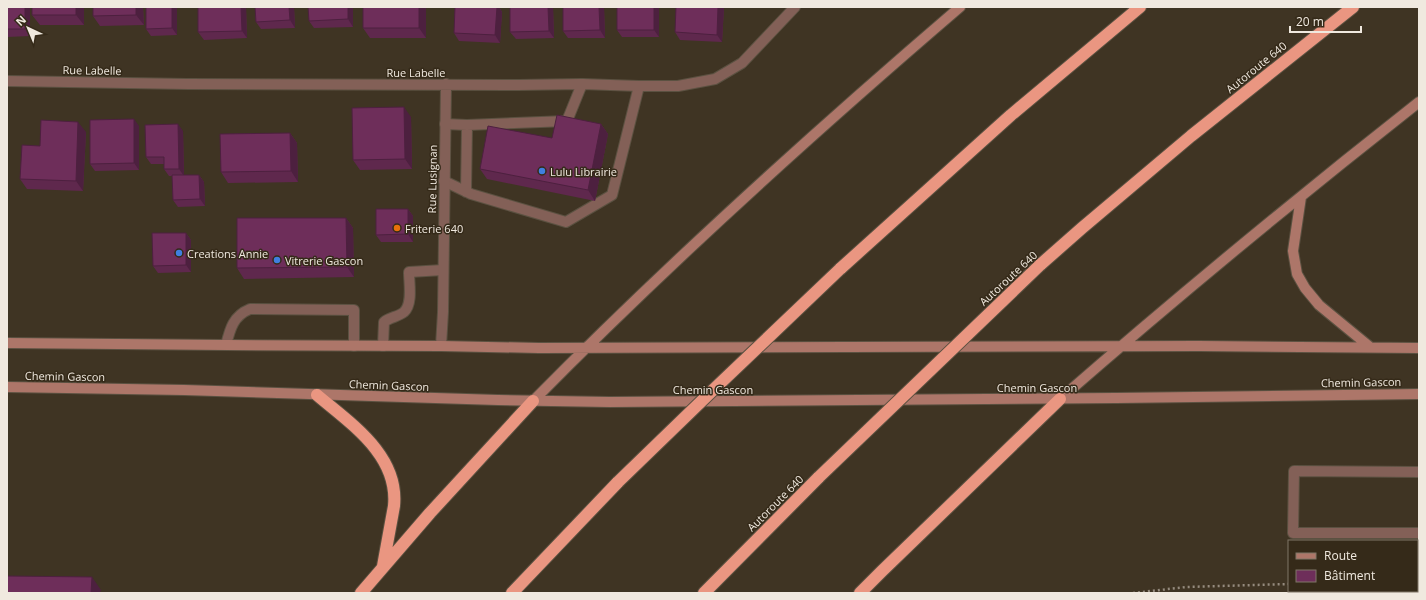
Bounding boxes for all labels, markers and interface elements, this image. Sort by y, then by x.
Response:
north arrow [8,8,48,48]
scale bar [1290,8,1361,34]
text: N [12,12,29,29]
text: 20 m [1296,13,1324,30]
street label: Autoroute 640 [1223,38,1289,96]
street label: Rue Labelle [62,62,122,78]
street label: Rue Labelle [386,65,446,80]
street label: Rue Lusignan [424,145,440,213]
place label: Lulu Librairie [550,164,617,179]
marker: Lulu Librairie [537,166,547,176]
place label: Friterie 640 [405,221,463,236]
marker: Friterie 640 [392,223,402,233]
place label: Creations Annie [187,246,268,261]
street label: Autoroute 640 [976,247,1040,309]
marker: Creations Annie [174,248,184,258]
place label: Vitrerie Gascon [285,253,363,268]
marker: Vitrerie Gascon [272,255,282,265]
street label: Chemin Gascon [25,368,105,384]
street label: Chemin Gascon [1321,374,1401,390]
street label: Chemin Gascon [349,376,429,394]
street label: Chemin Gascon [997,380,1077,395]
street label: Chemin Gascon [673,382,753,397]
street label: Autoroute 640 [744,472,806,534]
legend [1288,540,1418,592]
text: Route [1324,547,1357,564]
text: Bâtiment [1324,567,1375,584]

